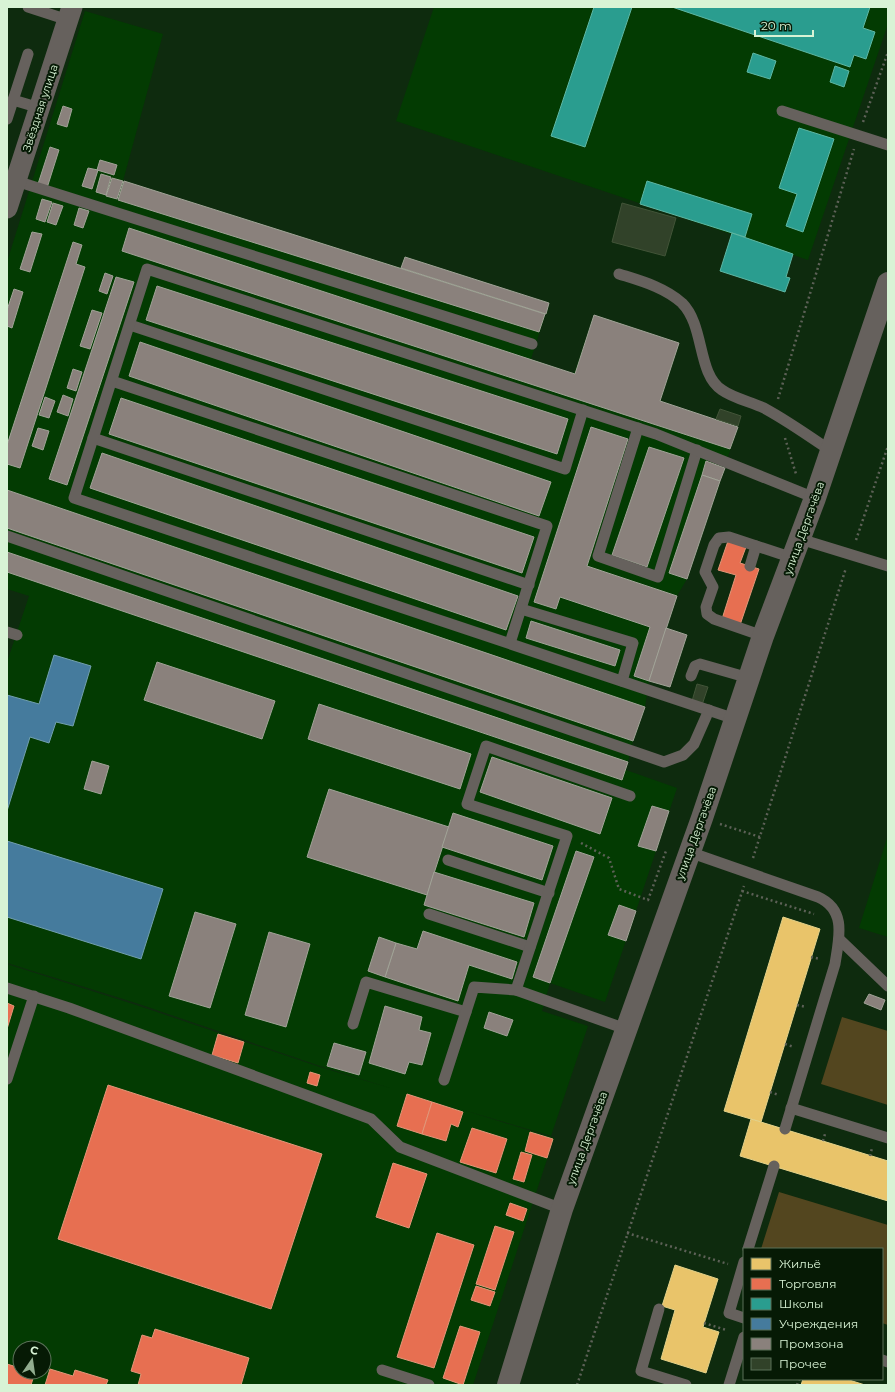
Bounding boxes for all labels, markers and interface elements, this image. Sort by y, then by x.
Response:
scale bar [755,12,813,38]
text: 20 m [761,18,792,33]
street label: Звёздная улица [19,63,61,153]
street label: улица Дергачёва [780,479,827,578]
street label: улица Дергачёва [672,784,719,883]
street label: улица Дергачёва [563,1089,610,1188]
legend [743,1248,883,1380]
text: Жильё [779,1256,821,1271]
text: Торговля [779,1276,836,1291]
text: Школы [779,1296,824,1311]
text: Учреждения [779,1316,858,1331]
text: Промзона [779,1336,843,1351]
north arrow [12,1340,52,1380]
text: С [29,1343,40,1358]
text: Прочее [779,1356,827,1371]

